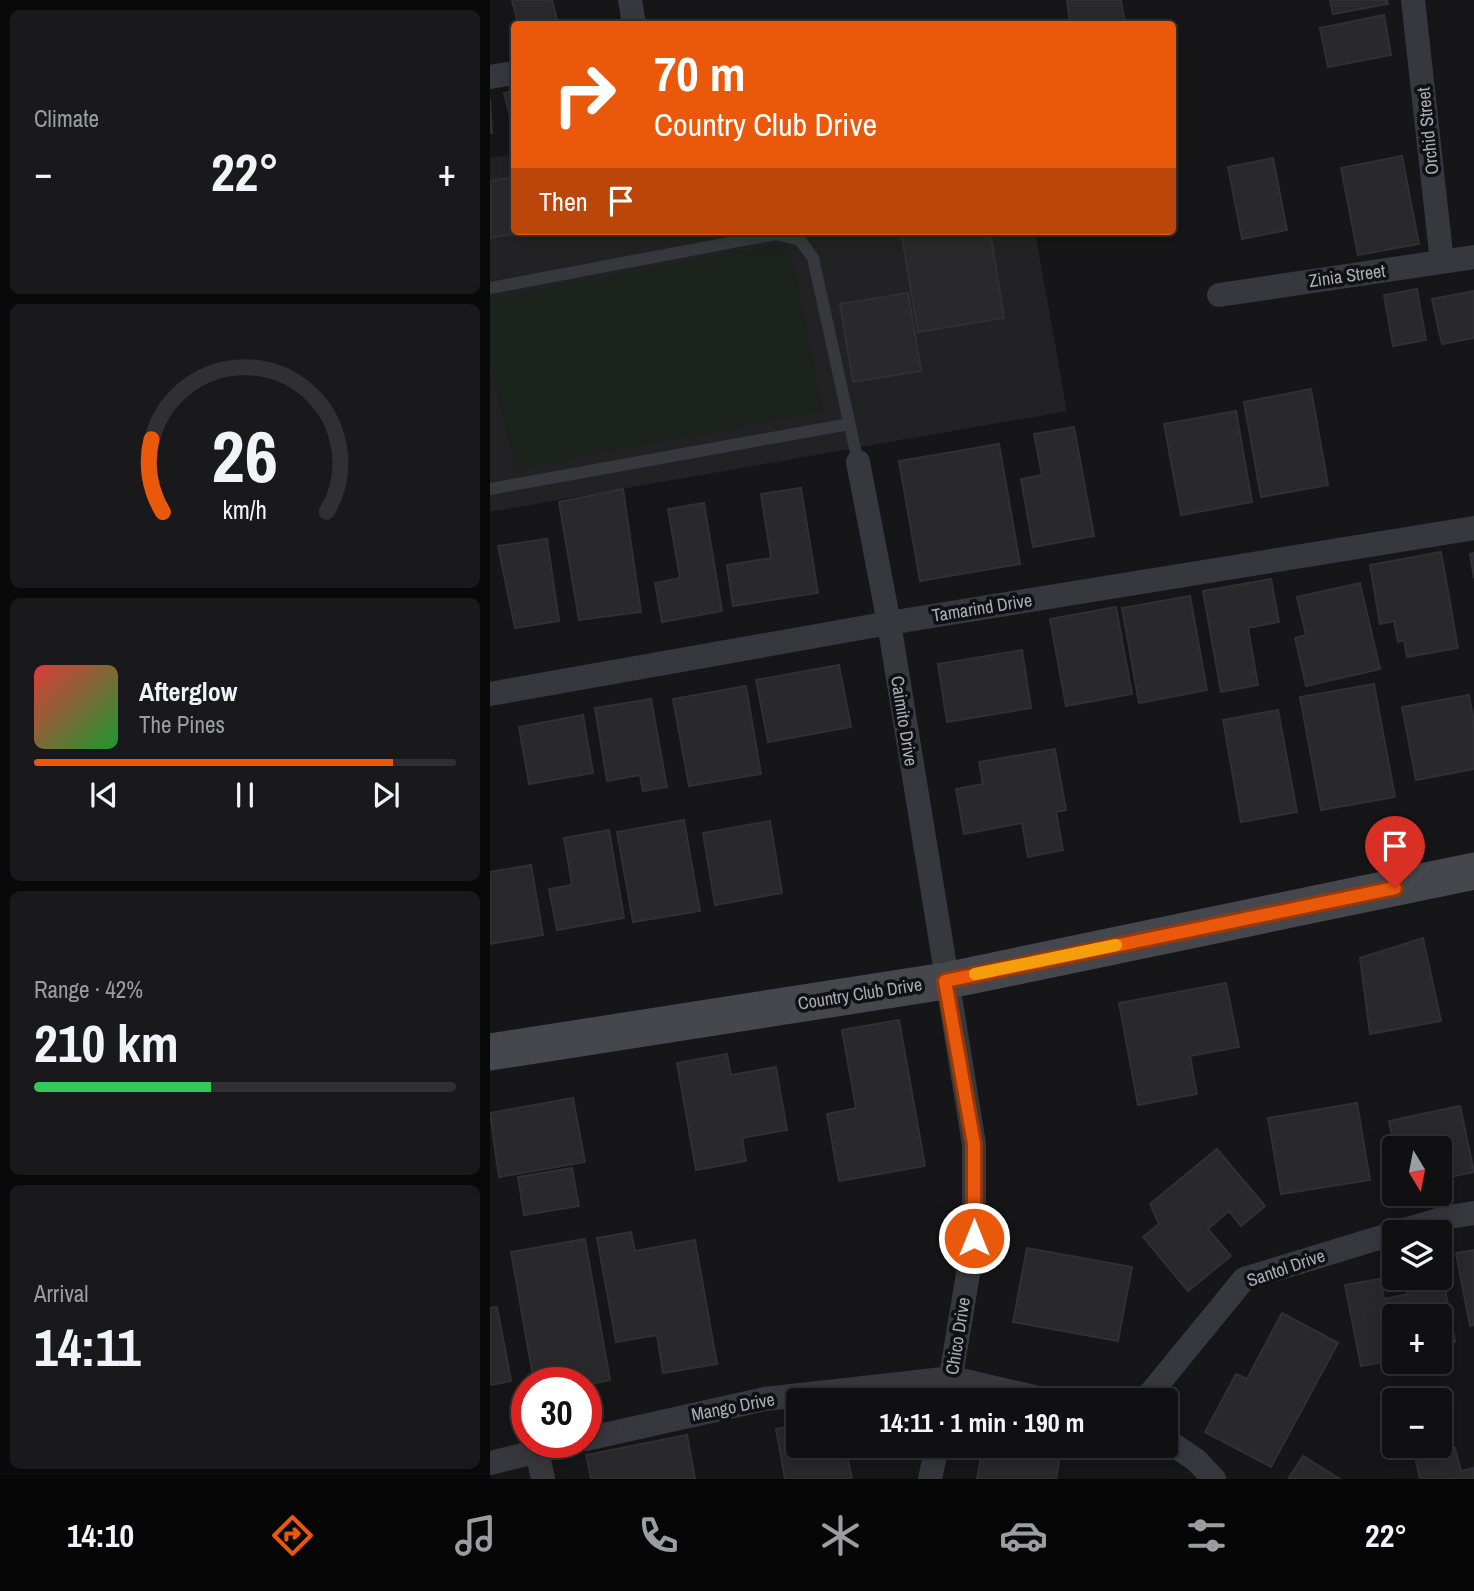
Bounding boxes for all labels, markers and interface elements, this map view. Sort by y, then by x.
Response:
text: 70 m [654,40,746,106]
icon: right [539,49,630,140]
street label: Orchid Street [1410,86,1445,176]
text: Climate [34,103,99,134]
text: Country Club Drive [654,103,877,146]
text: 22° [211,137,279,207]
text: − [34,147,52,198]
text: + [438,147,456,198]
icon: arrive [602,182,640,220]
text: Then [539,184,588,219]
street label: Zinia Street [1307,258,1387,293]
text: 26 [212,407,278,505]
text: km/h [223,492,267,526]
street label: Tamarind Drive [930,587,1034,628]
text: Afterglow [139,674,237,709]
street label: Caimito Drive [885,674,924,768]
text: The Pines [139,709,225,740]
icon: previous [85,776,123,814]
icon: pause [226,776,264,814]
icon: next [367,776,405,814]
pin [1365,816,1425,888]
icon: arrive [1376,827,1414,865]
street label: Country Club Drive [796,971,924,1016]
text: Range · 42% [34,974,143,1005]
text: 210 km [34,1008,179,1078]
north arrow [1382,1136,1452,1206]
map controls [1382,1136,1452,1458]
position arrow [937,1201,1011,1275]
button: layers [1382,1220,1452,1290]
street label: Santol Drive [1243,1242,1328,1293]
text: Arrival [34,1278,89,1309]
street label: Chico Drive [939,1295,976,1376]
button: + [1382,1304,1452,1374]
text: 14:11 [34,1312,141,1382]
speed limit sign: 30 [511,1367,602,1458]
street label: Mango Drive [689,1386,777,1427]
button: − [1382,1388,1452,1458]
text: 14:11 · 1 min · 190 m [879,1405,1085,1440]
icon: directions [268,1511,317,1560]
icon: music [451,1511,500,1560]
icon: phone [634,1511,683,1560]
icon: climate [816,1511,865,1560]
icon: car [999,1511,1048,1560]
icon: filters [1182,1511,1231,1560]
text: 14:10 [67,1514,134,1557]
text: 22° [1365,1514,1407,1557]

